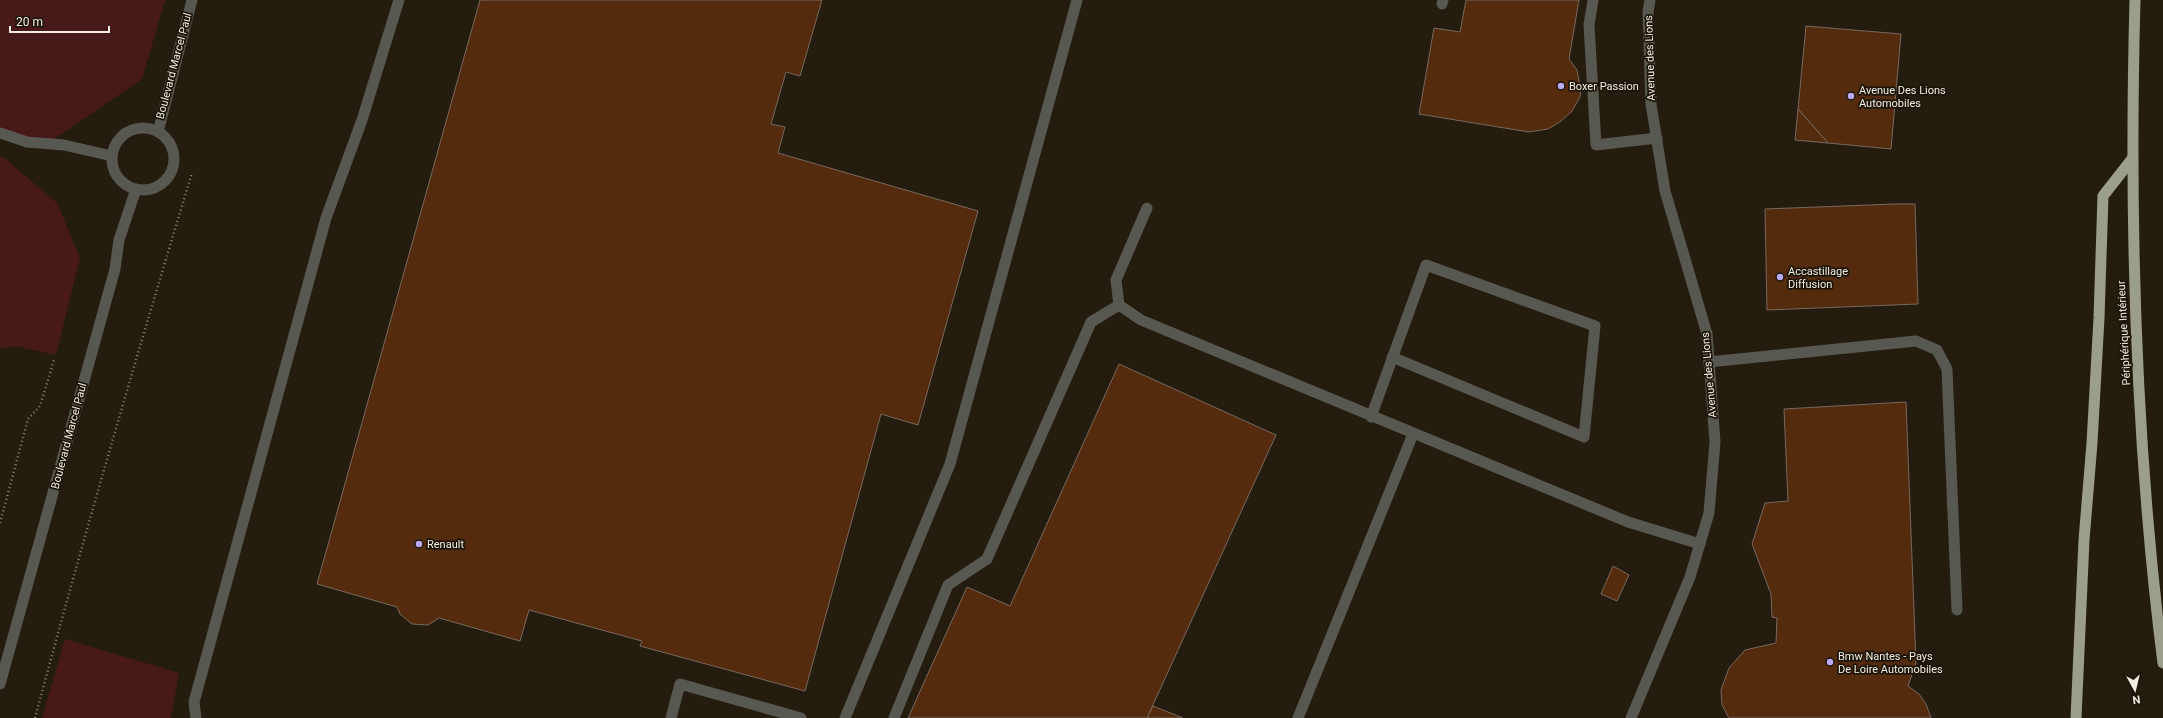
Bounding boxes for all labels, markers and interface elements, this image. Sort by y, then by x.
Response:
scale bar [10,8,109,34]
street label: Boulevard Marcel Paul [154,12,194,120]
text: 20 m [16,15,43,29]
street label: Avenue des Lions [1642,15,1658,101]
place label: Boxer Passion [1569,80,1639,93]
marker: Boxer Passion [1556,81,1566,91]
place label: Avenue Des Lions Automobiles [1859,84,1946,110]
marker: Avenue Des Lions Automobiles [1846,91,1856,101]
place label: Accastillage Diffusion [1788,265,1848,291]
marker: Accastillage Diffusion [1775,272,1785,282]
street label: Périphérique Intérieur [2115,280,2133,386]
street label: Avenue des Lions [1699,331,1719,418]
street label: Boulevard Marcel Paul [49,382,89,490]
place label: Renault [427,538,464,551]
marker: Renault [414,539,424,549]
place label: Bmw Nantes - Pays De Loire Automobiles [1838,650,1943,676]
marker: Bmw Nantes - Pays De Loire Automobiles [1825,657,1835,667]
north arrow [2115,670,2155,710]
text: N [2131,692,2141,706]

